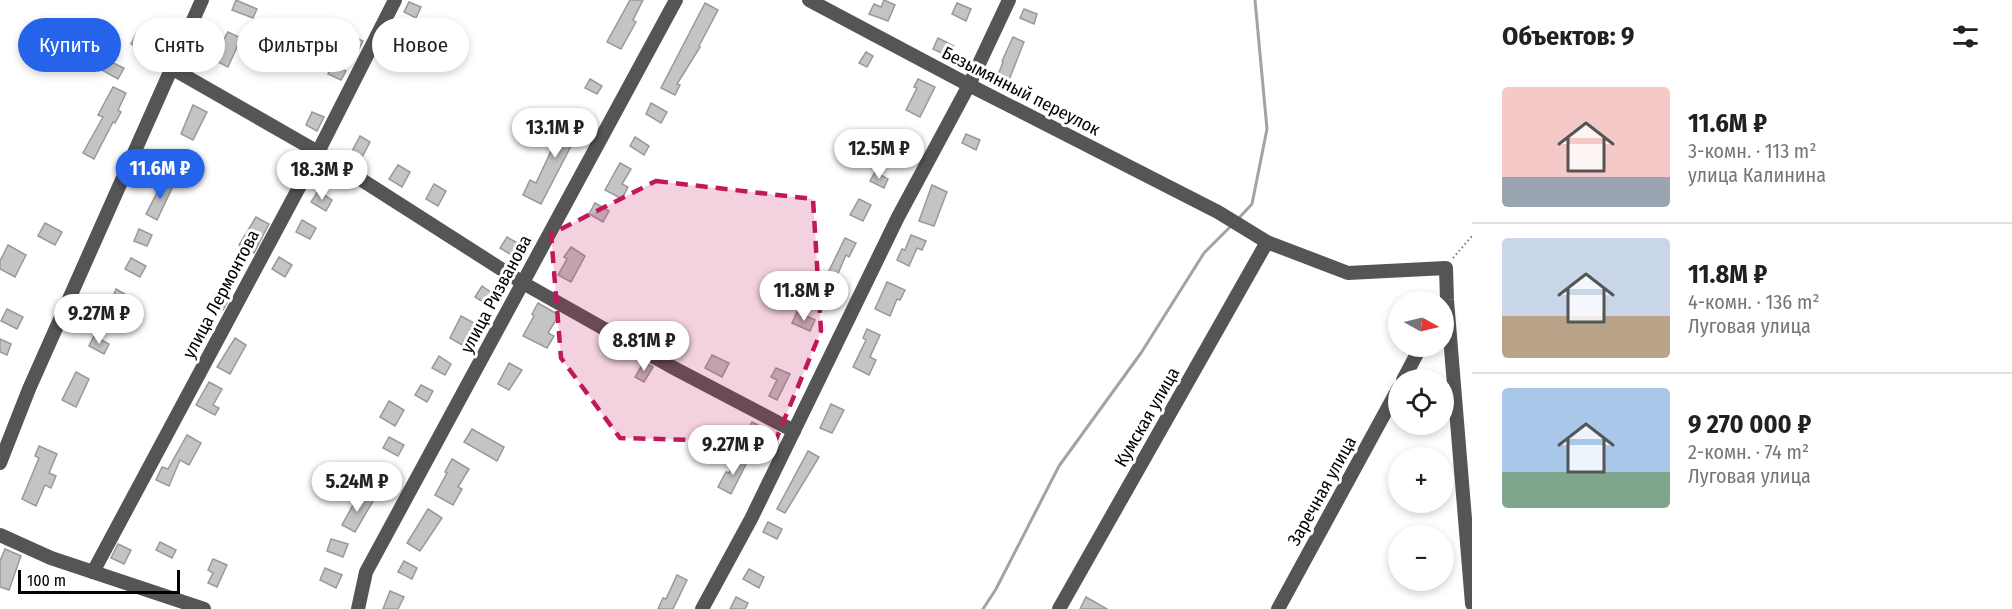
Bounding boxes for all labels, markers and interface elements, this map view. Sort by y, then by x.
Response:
chip: Купить [18,18,121,72]
chip: Снять [133,18,225,72]
chip: Фильтры [237,18,360,72]
chip: Новое [372,18,469,72]
icon: filters [1949,20,1982,53]
text: Объектов: 9 [1502,21,1635,52]
street label: Безымянный переулок [938,42,1104,141]
pin: 13.1M ₽ [500,108,610,159]
text: 11.6M ₽ [1688,108,1767,139]
icon: home [1550,111,1622,183]
text: 13.1M ₽ [526,115,584,139]
pin: 12.5M ₽ [824,129,934,180]
text: 12.5M ₽ [848,136,910,160]
text: 3-комн. · 113 m² [1688,139,1816,163]
pin: 11.6M ₽ [105,149,215,200]
pin: 18.3M ₽ [267,150,377,201]
text: 11.6M ₽ [130,156,190,180]
text: 18.3M ₽ [291,157,353,181]
text: улица Калинина [1688,163,1826,187]
street label: улица Лермонтова [178,226,264,362]
street label: улица Ризванова [456,231,536,357]
text: 11.8M ₽ [1688,259,1767,290]
icon: home [1550,262,1622,334]
pin: 11.8M ₽ [749,271,859,322]
text: 11.8M ₽ [773,278,835,302]
text: 4-комн. · 136 m² [1688,290,1819,314]
north arrow [1388,291,1454,357]
map controls [1388,291,1454,591]
pin: 9.27M ₽ [44,294,154,345]
text: 9.27M ₽ [68,301,130,325]
text: Луговая улица [1688,314,1811,338]
pin: 8.81M ₽ [589,321,699,372]
text: 8.81M ₽ [612,328,676,352]
street label: Кумская улица [1110,363,1184,471]
button: locate [1388,369,1454,435]
text: 9 270 000 ₽ [1688,409,1811,440]
icon: home [1550,412,1622,484]
pin: 9.27M ₽ [678,425,788,476]
text: 9.27M ₽ [702,432,764,456]
street label: Заречная улица [1283,432,1361,549]
text: 2-комн. · 74 m² [1688,440,1809,464]
button: + [1388,447,1454,513]
pin: 5.24M ₽ [302,462,412,513]
text: Луговая улица [1688,464,1811,488]
text: 5.24M ₽ [326,469,388,493]
button: − [1388,525,1454,591]
scale bar [18,567,180,594]
text: 100 m [27,571,66,590]

